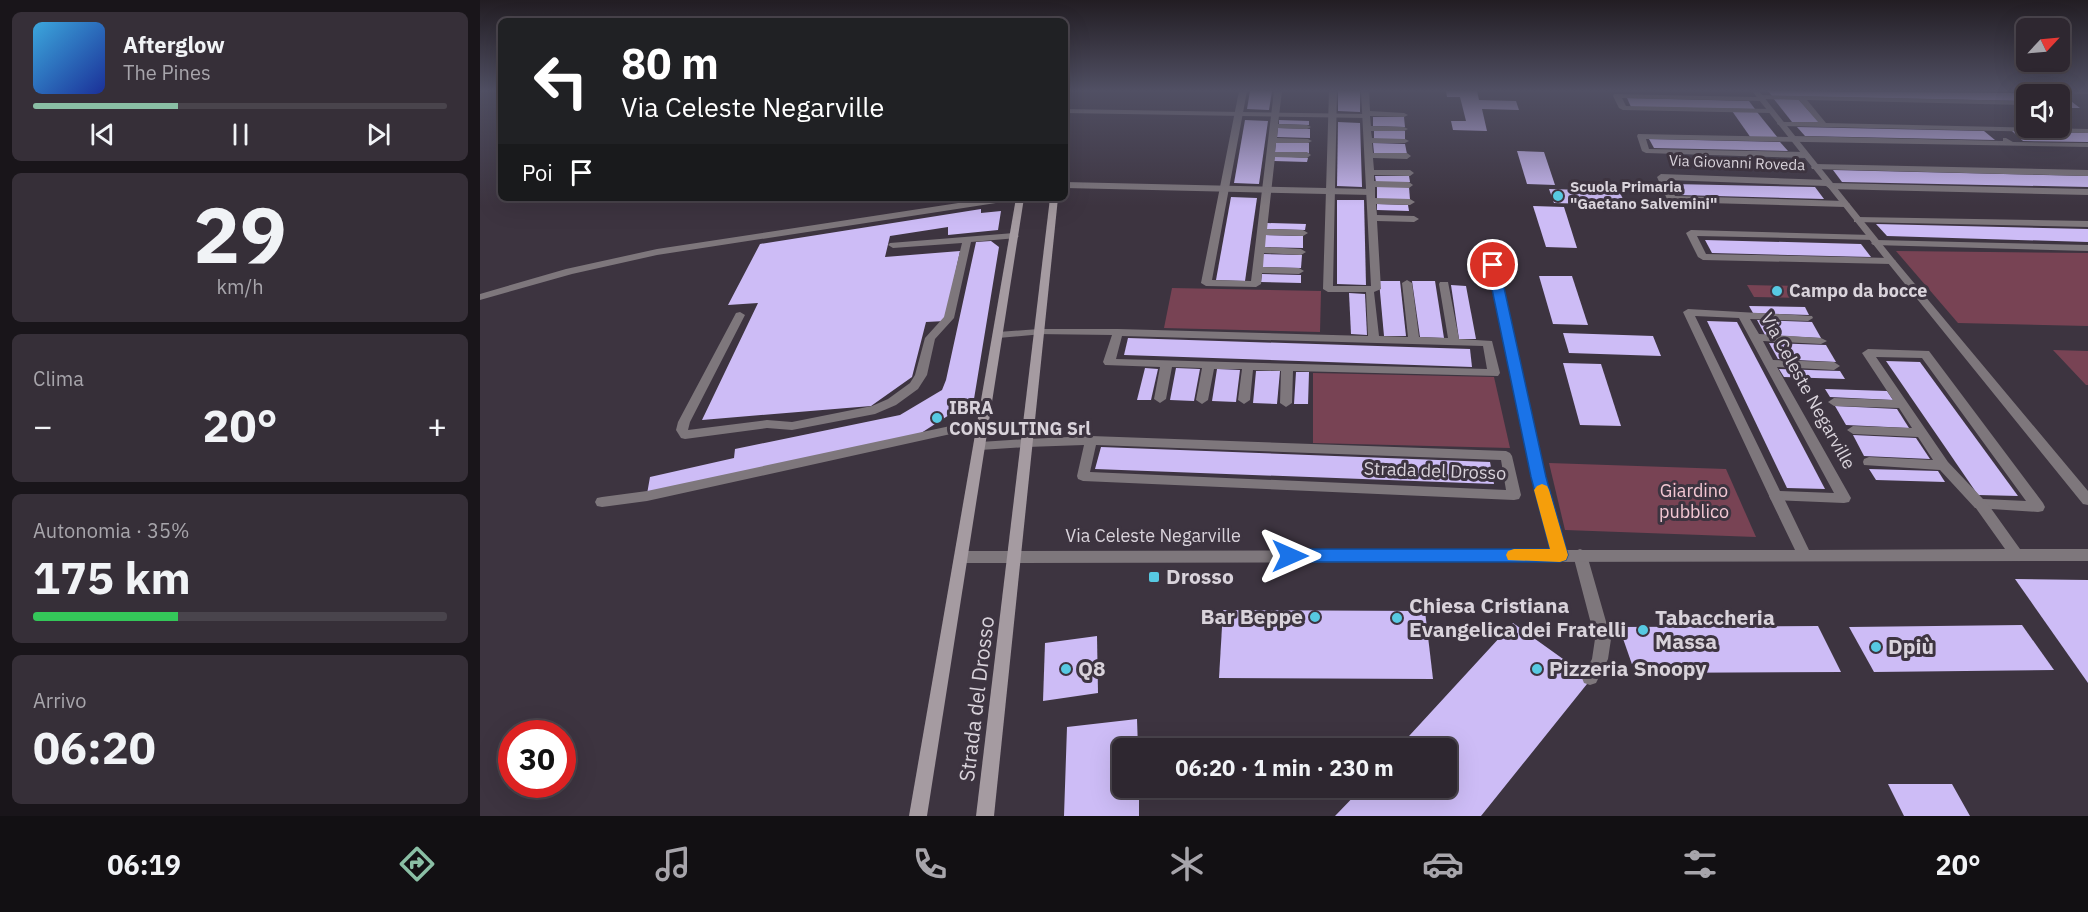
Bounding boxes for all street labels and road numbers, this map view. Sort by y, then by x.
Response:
street label: Via Giovanni Roveda [1669,151,1805,174]
street label: Via Celeste Negarville [1756,308,1861,473]
street label: Strada del Drosso [1363,457,1507,484]
street label: Via Celeste Negarville [1065,524,1241,547]
street label: Strada del Drosso [952,614,1000,783]

